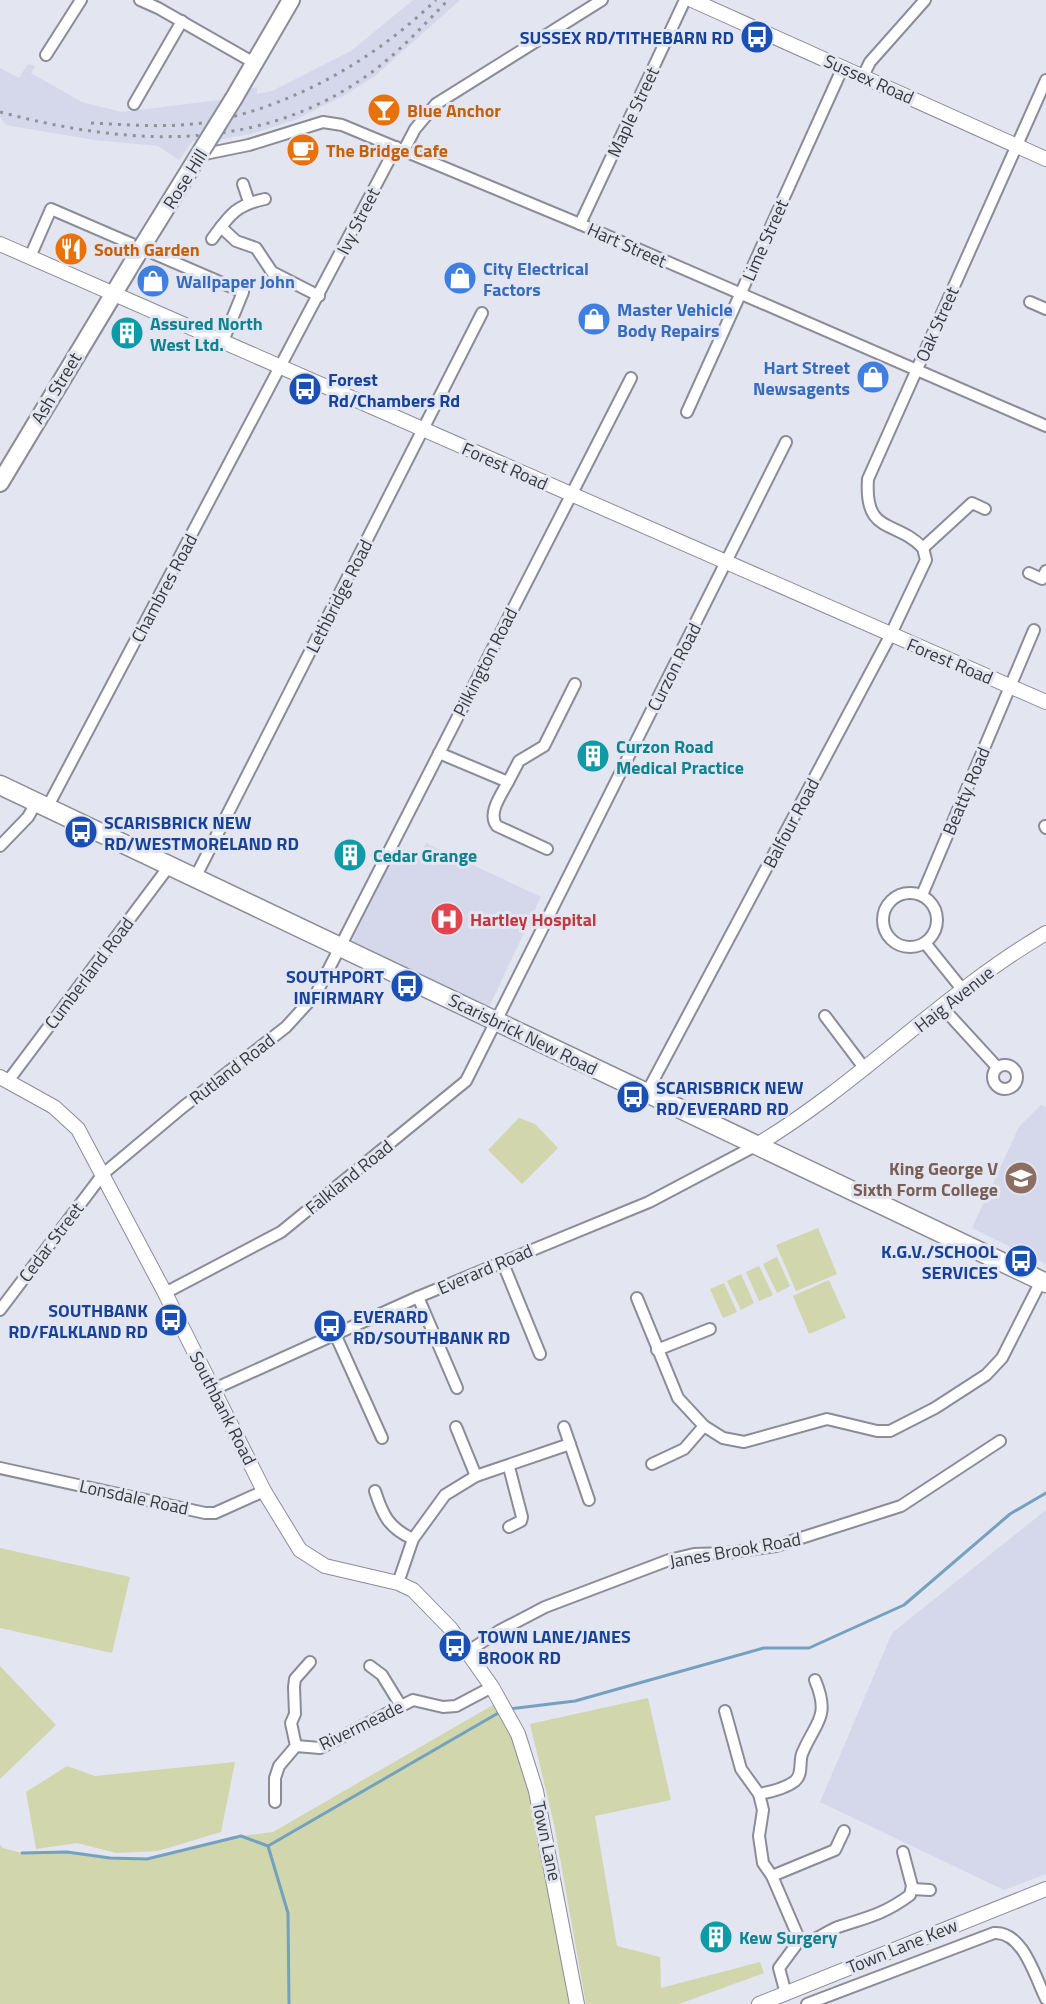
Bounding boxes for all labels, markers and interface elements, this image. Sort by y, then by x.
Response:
bus stop icon: SUSSEX RD/TITHEBARN RD [739,19,775,55]
place label: SUSSEX RD/TITHEBARN RD [520,24,734,51]
street label: Sussex Road [820,47,918,111]
street label: Maple Street [600,62,666,162]
bar icon: Blue Anchor [366,92,402,128]
place label: Blue Anchor [407,97,501,124]
cafe icon: The Bridge Cafe [285,132,321,168]
place label: The Bridge Cafe [326,137,448,164]
street label: Rose Hill [156,144,214,214]
street label: Ivy Street [330,182,387,259]
street label: Lime Street [735,194,795,285]
street label: Hart Street [583,216,672,275]
restaurant icon: South Garden [53,231,89,267]
place label: South Garden [94,236,200,263]
place label: City Electrical Factors [483,255,589,303]
shop icon: City Electrical Factors [442,260,478,296]
shop icon: Wallpaper John [135,263,171,299]
place label: Wallpaper John [176,268,295,295]
street label: Oak Street [908,281,966,366]
place label: Master Vehicle Body Repairs [617,296,733,344]
shop icon: Master Vehicle Body Repairs [576,301,612,337]
place label: Assured North West Ltd. [150,310,263,358]
building icon: Assured North West Ltd. [109,315,145,351]
street label: Ash Street [24,347,88,429]
place label: Hart Street Newsagents [753,354,850,402]
shop icon: Hart Street Newsagents [855,359,891,395]
place label: Forest Rd/Chambers Rd [328,366,460,414]
bus stop icon: Forest Rd/Chambers Rd [287,371,323,407]
street label: Forest Road [458,435,552,497]
street label: Chambres Road [124,529,204,647]
street label: Lethbridge Road [299,535,379,657]
street label: Pilkington Road [446,603,524,721]
street label: Curzon Road [640,618,708,716]
street label: Forest Road [903,631,997,691]
place label: Curzon Road Medical Practice [616,733,744,781]
building icon: Curzon Road Medical Practice [575,738,611,774]
street label: Beatty Road [935,743,997,839]
street label: Balfour Road [756,773,826,873]
place label: SCARISBRICK NEW RD/WESTMORELAND RD [104,809,299,857]
bus stop icon: SCARISBRICK NEW RD/WESTMORELAND RD [63,814,99,850]
building icon: Cedar Grange [332,837,368,873]
place label: Cedar Grange [373,842,477,869]
hospital icon: Hartley Hospital [429,901,465,937]
place label: Hartley Hospital [470,906,597,933]
street label: Cumberland Road [38,911,140,1035]
street label: Haig Avenue [908,959,1000,1039]
place label: SOUTHPORT INFIRMARY [286,963,385,1011]
bus stop icon: SOUTHPORT INFIRMARY [389,968,425,1004]
street label: Scarisbrick New Road [444,986,602,1082]
street label: Rutland Road [183,1027,281,1111]
place label: SCARISBRICK NEW RD/EVERARD RD [656,1074,804,1122]
bus stop icon: SCARISBRICK NEW RD/EVERARD RD [615,1079,651,1115]
street label: Falkland Road [299,1133,399,1221]
place label: King George V Sixth Form College [853,1155,998,1203]
school or university icon: King George V Sixth Form College [1003,1160,1039,1196]
street label: Cedar Street [12,1196,90,1288]
street label: Everard Road [433,1237,537,1301]
place label: K.G.V./SCHOOL SERVICES [881,1238,998,1286]
bus stop icon: K.G.V./SCHOOL SERVICES [1003,1243,1039,1279]
place label: SOUTHBANK RD/FALKLAND RD [8,1297,148,1345]
bus stop icon: SOUTHBANK RD/FALKLAND RD [153,1302,189,1338]
place label: EVERARD RD/SOUTHBANK RD [353,1303,510,1351]
bus stop icon: EVERARD RD/SOUTHBANK RD [312,1308,348,1344]
street label: Southbank Road [183,1346,263,1470]
street label: Lonsdale Road [77,1472,191,1522]
street label: Janes Brook Road [667,1525,803,1575]
place label: TOWN LANE/JANES BROOK RD [478,1623,631,1671]
bus stop icon: TOWN LANE/JANES BROOK RD [437,1628,473,1664]
street label: Rivermeade [314,1693,408,1757]
street label: Town Lane [525,1799,569,1883]
street label: Town Lane Kew [842,1911,962,1981]
building icon: Kew Surgery [698,1919,734,1955]
place label: Kew Surgery [739,1924,837,1951]

